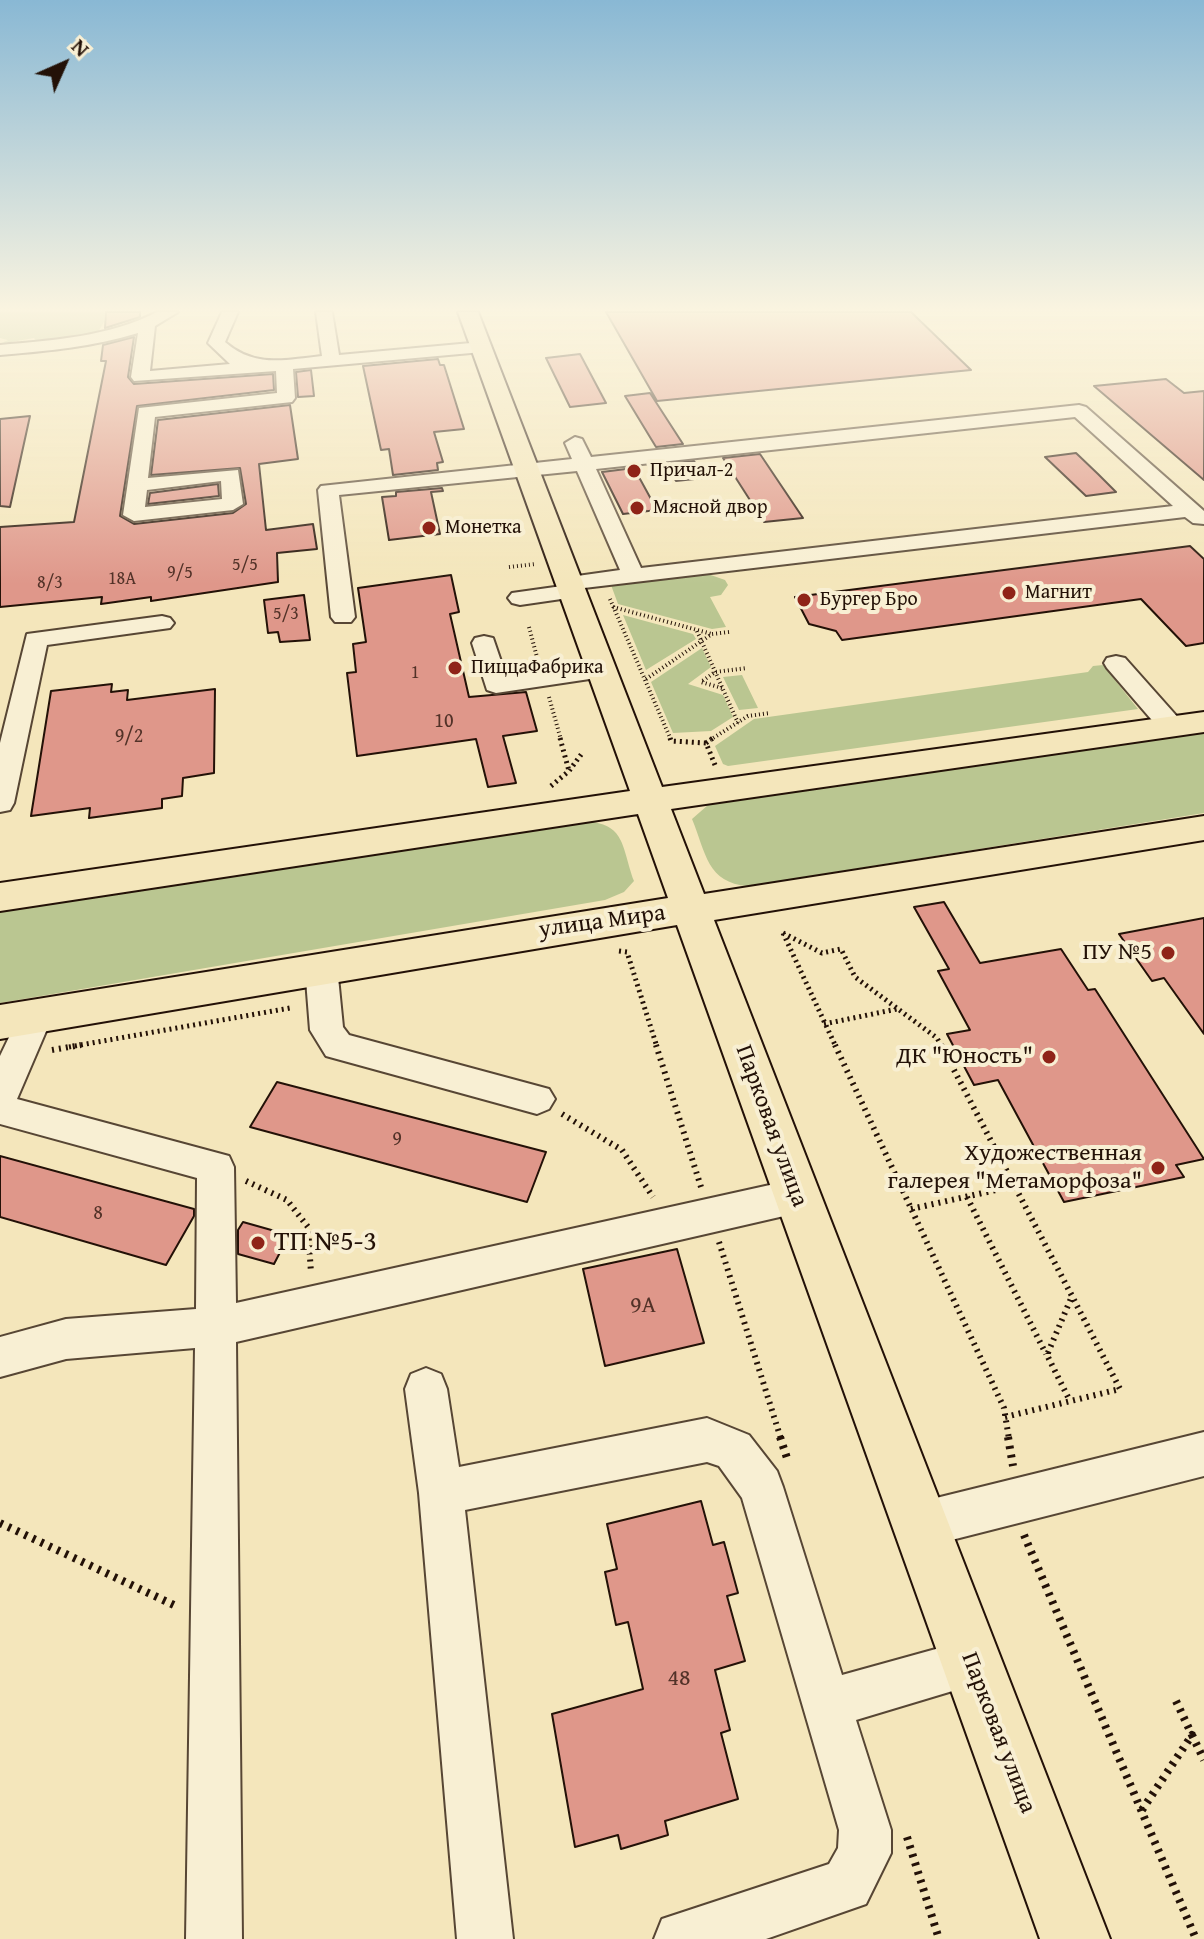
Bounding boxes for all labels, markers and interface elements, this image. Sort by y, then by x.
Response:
north arrow [24,24,104,104]
text: N [64,31,97,64]
place label: Причал-2 [650,459,733,483]
marker: Причал-2 [625,462,643,480]
place label: Мясной двор [653,496,767,520]
marker: Мясной двор [628,499,646,517]
place label: Монетка [445,516,522,540]
marker: Монетка [420,519,438,537]
house number: 5/5 [232,554,258,576]
house number: 9/5 [167,562,193,584]
house number: 18А [108,568,136,590]
house number: 8/3 [37,572,63,594]
place label: Магнит [1025,581,1092,605]
marker: Магнит [1000,584,1018,602]
place label: Бургер Бро [820,588,918,612]
marker: Бургер Бро [795,591,813,609]
house number: 5/3 [273,603,299,625]
place label: ПиццаФабрика [471,656,604,680]
marker: ПиццаФабрика [446,659,464,677]
house number: 1 [411,662,419,684]
house number: 10 [434,710,454,734]
house number: 9/2 [115,725,143,749]
street label: улица Мира [537,899,667,945]
place label: ПУ №5 [1082,939,1152,967]
marker: ПУ №5 [1159,944,1177,962]
street label: Парковая улица [728,1041,814,1211]
place label: ДК "Юность" [896,1043,1033,1071]
marker: ДК "Юность" [1040,1048,1058,1066]
house number: 9 [392,1128,402,1152]
place label: Художественная галерея "Метаморфоза" [888,1140,1142,1196]
marker: Художественная галерея "Метаморфоза" [1149,1159,1167,1177]
house number: 8 [93,1202,103,1226]
place label: ТП №5-3 [274,1226,377,1260]
marker: ТП №5-3 [249,1234,267,1252]
house number: 9А [630,1292,656,1320]
street label: Парковая улица [954,1648,1042,1818]
house number: 48 [667,1665,691,1693]

